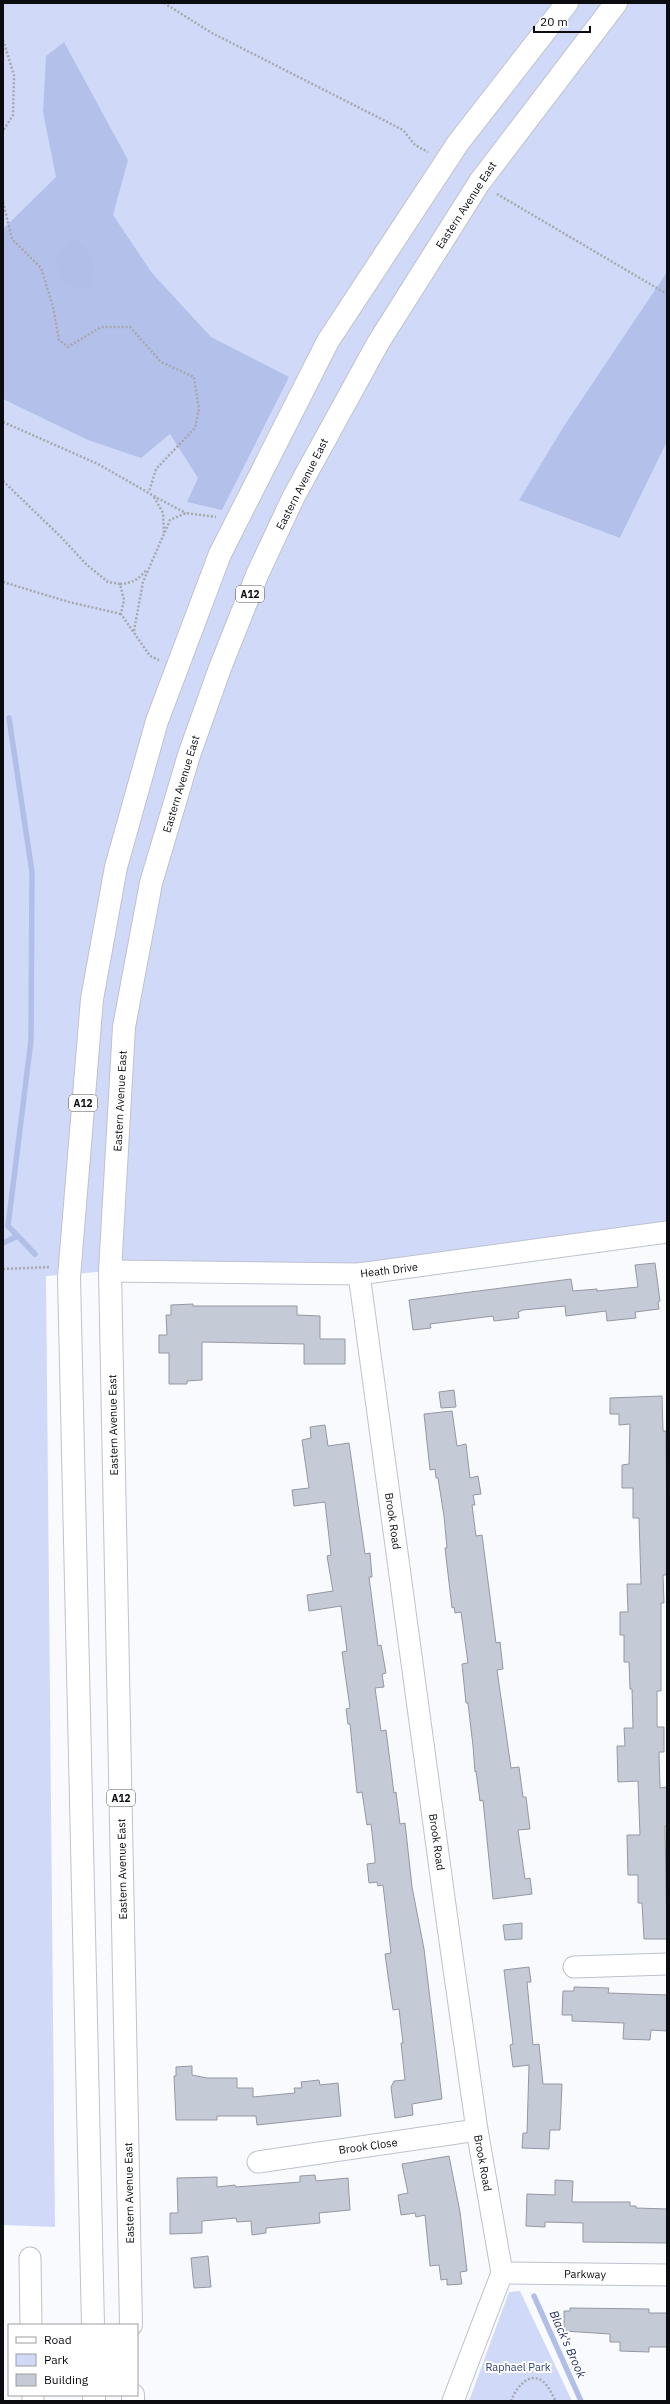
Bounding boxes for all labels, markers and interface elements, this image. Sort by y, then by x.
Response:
scale bar [534,8,590,34]
text: 20 m [540,14,568,29]
street label: Eastern Avenue East [433,159,499,251]
street label: Eastern Avenue East [273,436,331,532]
road number: A12 [236,586,264,602]
street label: Eastern Avenue East [160,734,203,834]
street label: Eastern Avenue East [110,1050,130,1152]
road number: A12 [69,1095,97,1111]
street label: Heath Drive [359,1260,419,1280]
street label: Eastern Avenue East [105,1374,121,1476]
street label: Brook Road [382,1492,404,1550]
road number: A12 [107,1790,135,1806]
street label: Brook Road [426,1813,448,1871]
street label: Eastern Avenue East [114,1818,130,1920]
street label: Brook Road [471,2134,495,2192]
street label: Brook Close [338,2135,398,2157]
street label: Eastern Avenue East [121,2142,137,2244]
street label: Parkway [564,2267,607,2281]
water label: Black's Brook [546,2308,590,2381]
legend [8,2324,138,2396]
text: Road [44,2332,72,2347]
text: Park [44,2352,69,2367]
park label: Raphael Park [485,2360,551,2374]
text: Building [44,2372,89,2387]

